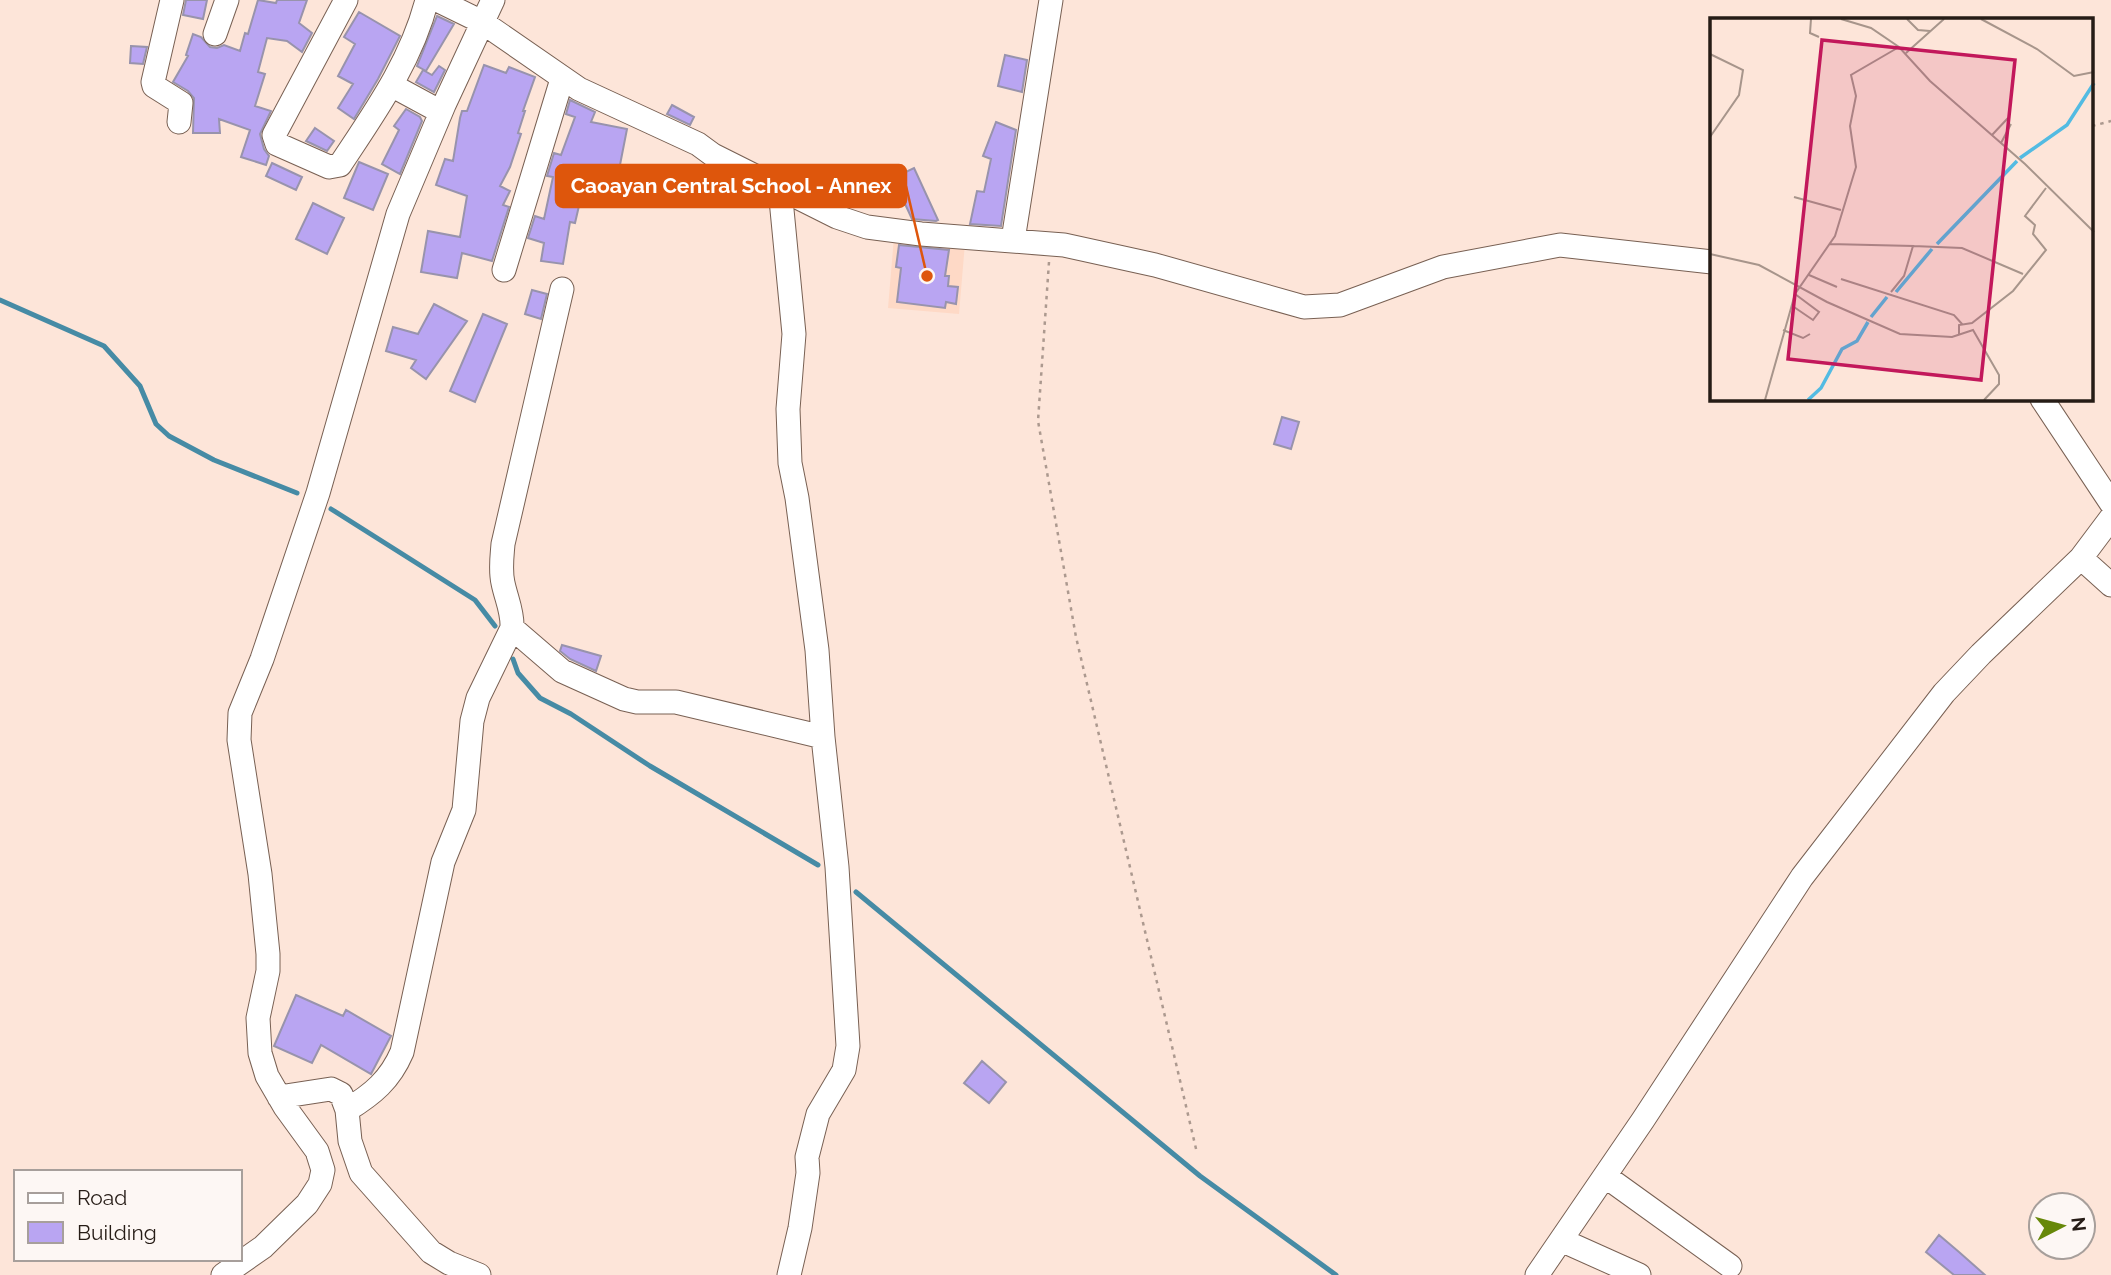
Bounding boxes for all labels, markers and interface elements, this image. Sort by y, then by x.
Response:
inset map [1710,18,2094,401]
callout: Caoayan Central School - Annex [556,165,906,207]
text: Caoayan Central School - Annex [571,173,892,198]
legend [14,1170,242,1261]
text: Road [77,1185,127,1210]
north arrow [2027,1191,2097,1261]
text: N [2067,1216,2091,1233]
text: Building [77,1220,157,1245]

